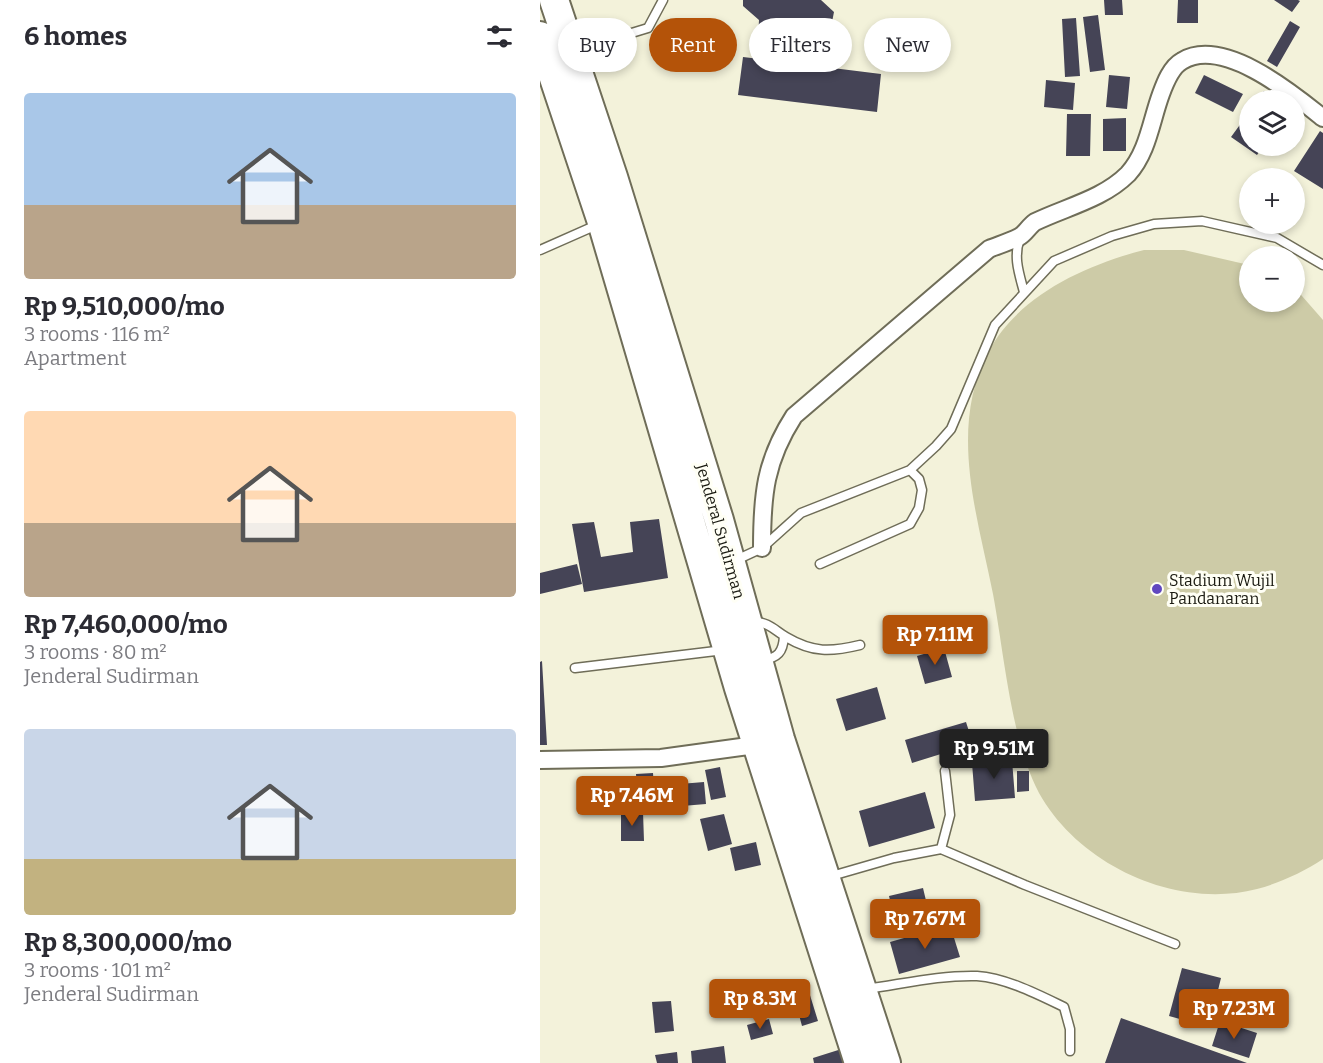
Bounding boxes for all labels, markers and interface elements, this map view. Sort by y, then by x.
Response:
chip: Buy [558,18,637,72]
chip: Rent [649,18,737,72]
chip: Filters [749,18,852,72]
chip: New [864,18,951,72]
icon: filters [483,20,516,53]
text: 6 homes [24,21,127,52]
map controls [1239,90,1305,312]
button: layers [1239,90,1305,156]
icon: home [216,132,324,240]
button: + [1239,168,1305,234]
button: − [1239,246,1305,312]
text: Rp 9,510,000/mo [24,291,225,322]
text: 3 rooms · 116 m² [24,322,170,346]
text: Apartment [24,346,127,370]
icon: home [216,450,324,558]
street label: Jenderal Sudirman [692,460,749,601]
place label: Stadium Wujil Pandanaran [1169,571,1275,608]
marker: Stadium Wujil Pandanaran [1150,582,1164,596]
text: Rp 7,460,000/mo [24,609,228,640]
pin: Rp 7.11M [873,615,997,666]
text: Rp 7.11M [897,622,973,646]
text: 3 rooms · 80 m² [24,640,167,664]
text: Jenderal Sudirman [24,664,199,688]
pin: Rp 9.51M [932,729,1056,780]
text: Rp 9.51M [953,736,1035,760]
icon: home [216,768,324,876]
pin: Rp 7.46M [570,776,694,827]
text: Rp 7.46M [590,783,674,807]
pin: Rp 7.67M [863,899,987,950]
text: Rp 7.67M [884,906,966,930]
text: Rp 8,300,000/mo [24,927,232,958]
text: 3 rooms · 101 m² [24,958,171,982]
pin: Rp 8.3M [705,979,815,1030]
text: Jenderal Sudirman [24,982,199,1006]
text: Rp 8.3M [723,986,797,1010]
pin: Rp 7.23M [1172,989,1296,1040]
text: Rp 7.23M [1193,996,1275,1020]

